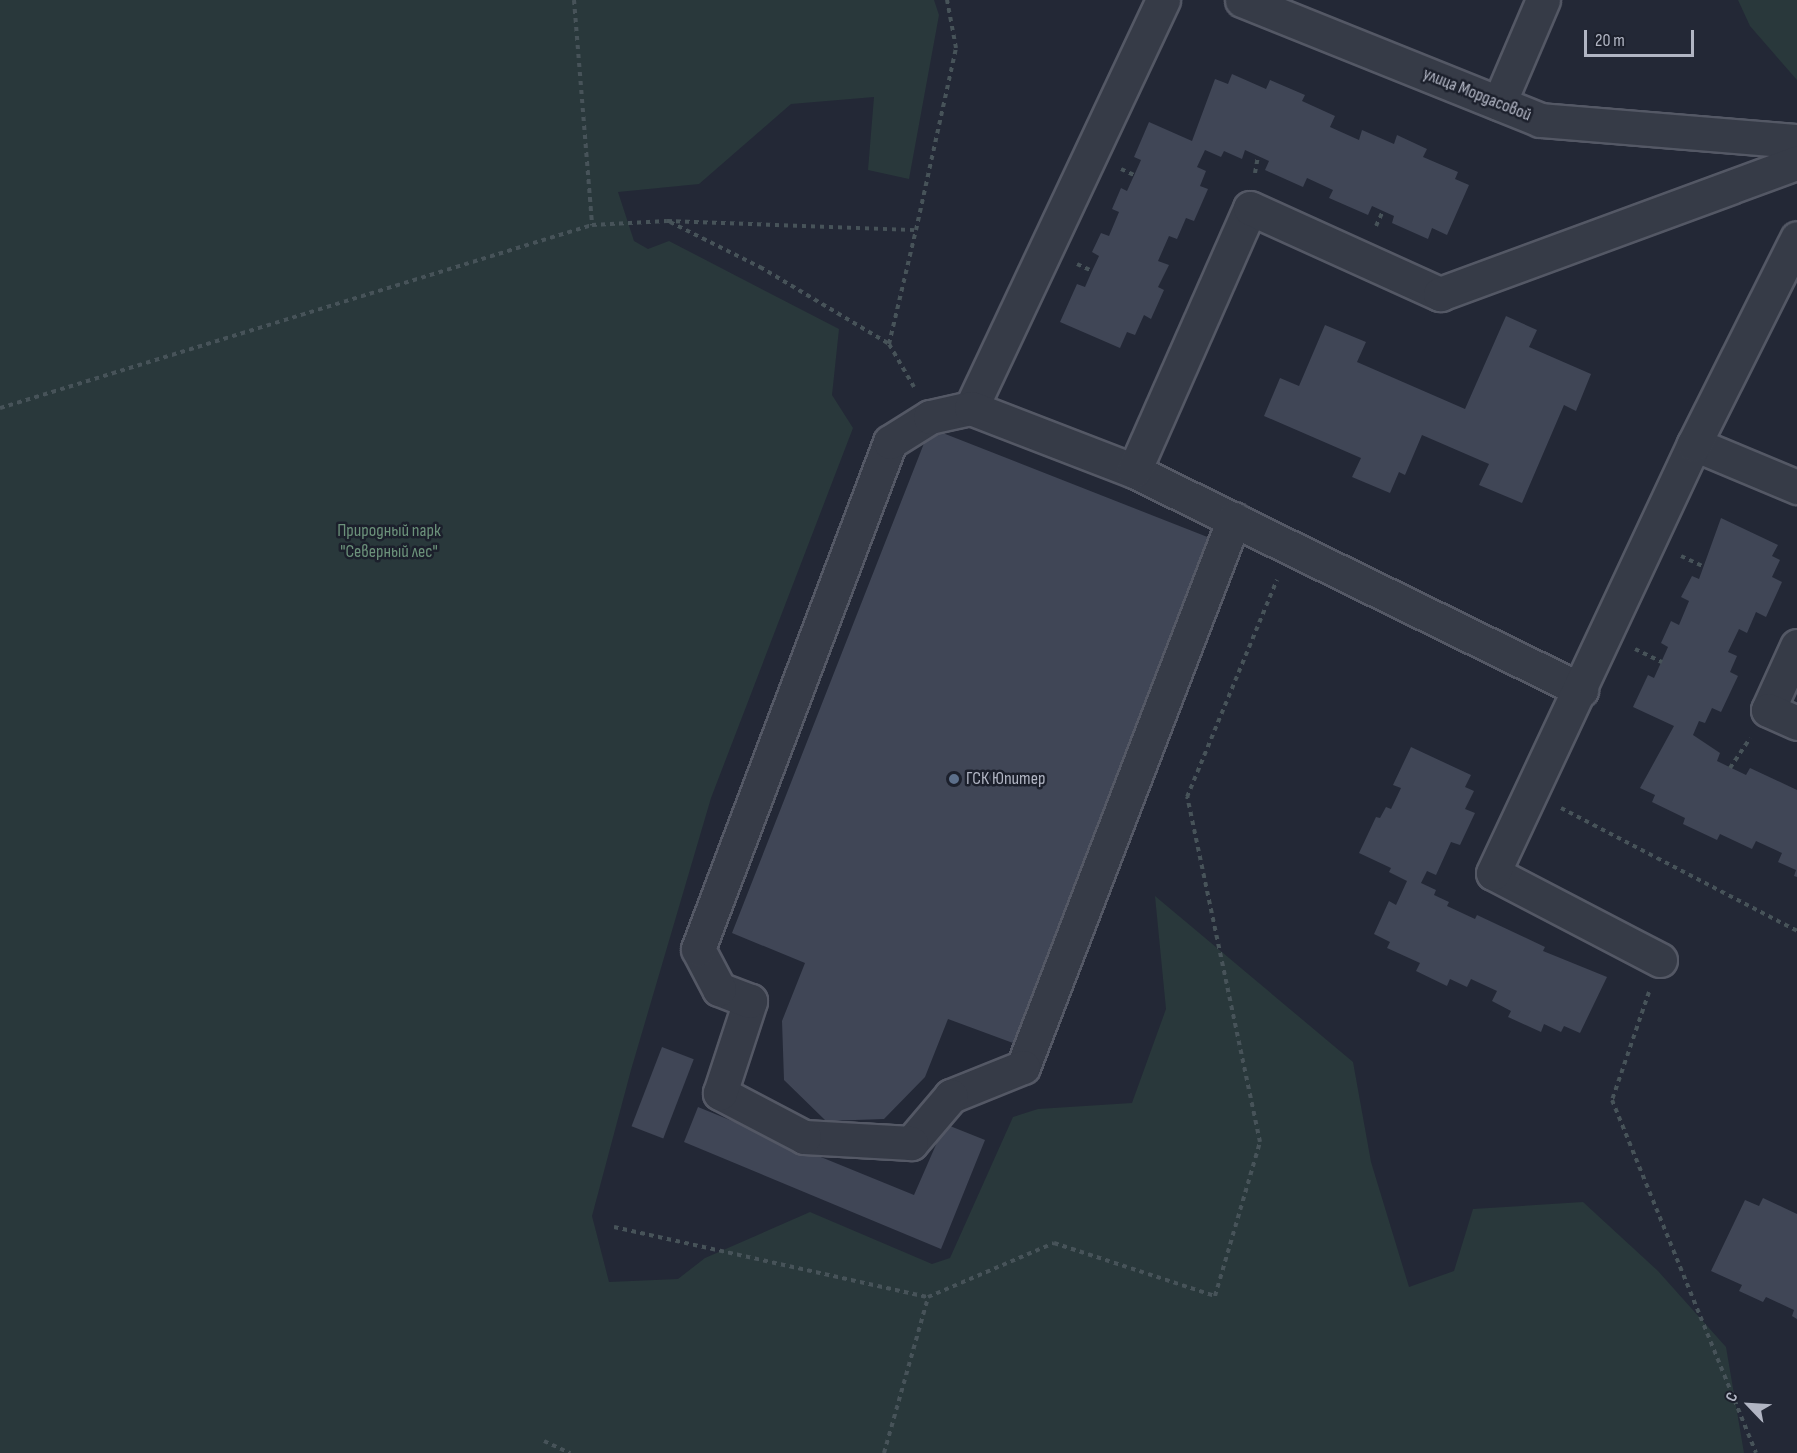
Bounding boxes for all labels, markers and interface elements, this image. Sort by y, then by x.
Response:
scale bar [1587,18,1696,56]
text: 20 m [1595,30,1625,51]
street label: улица Мордасовой [1420,63,1534,127]
park label: Природный парк "Северный лес" [337,521,441,564]
place label: ГСК Юпитер [966,768,1045,790]
marker: ГСК Юпитер [947,772,961,786]
north arrow [1719,1375,1779,1435]
text: С [1722,1389,1743,1405]

